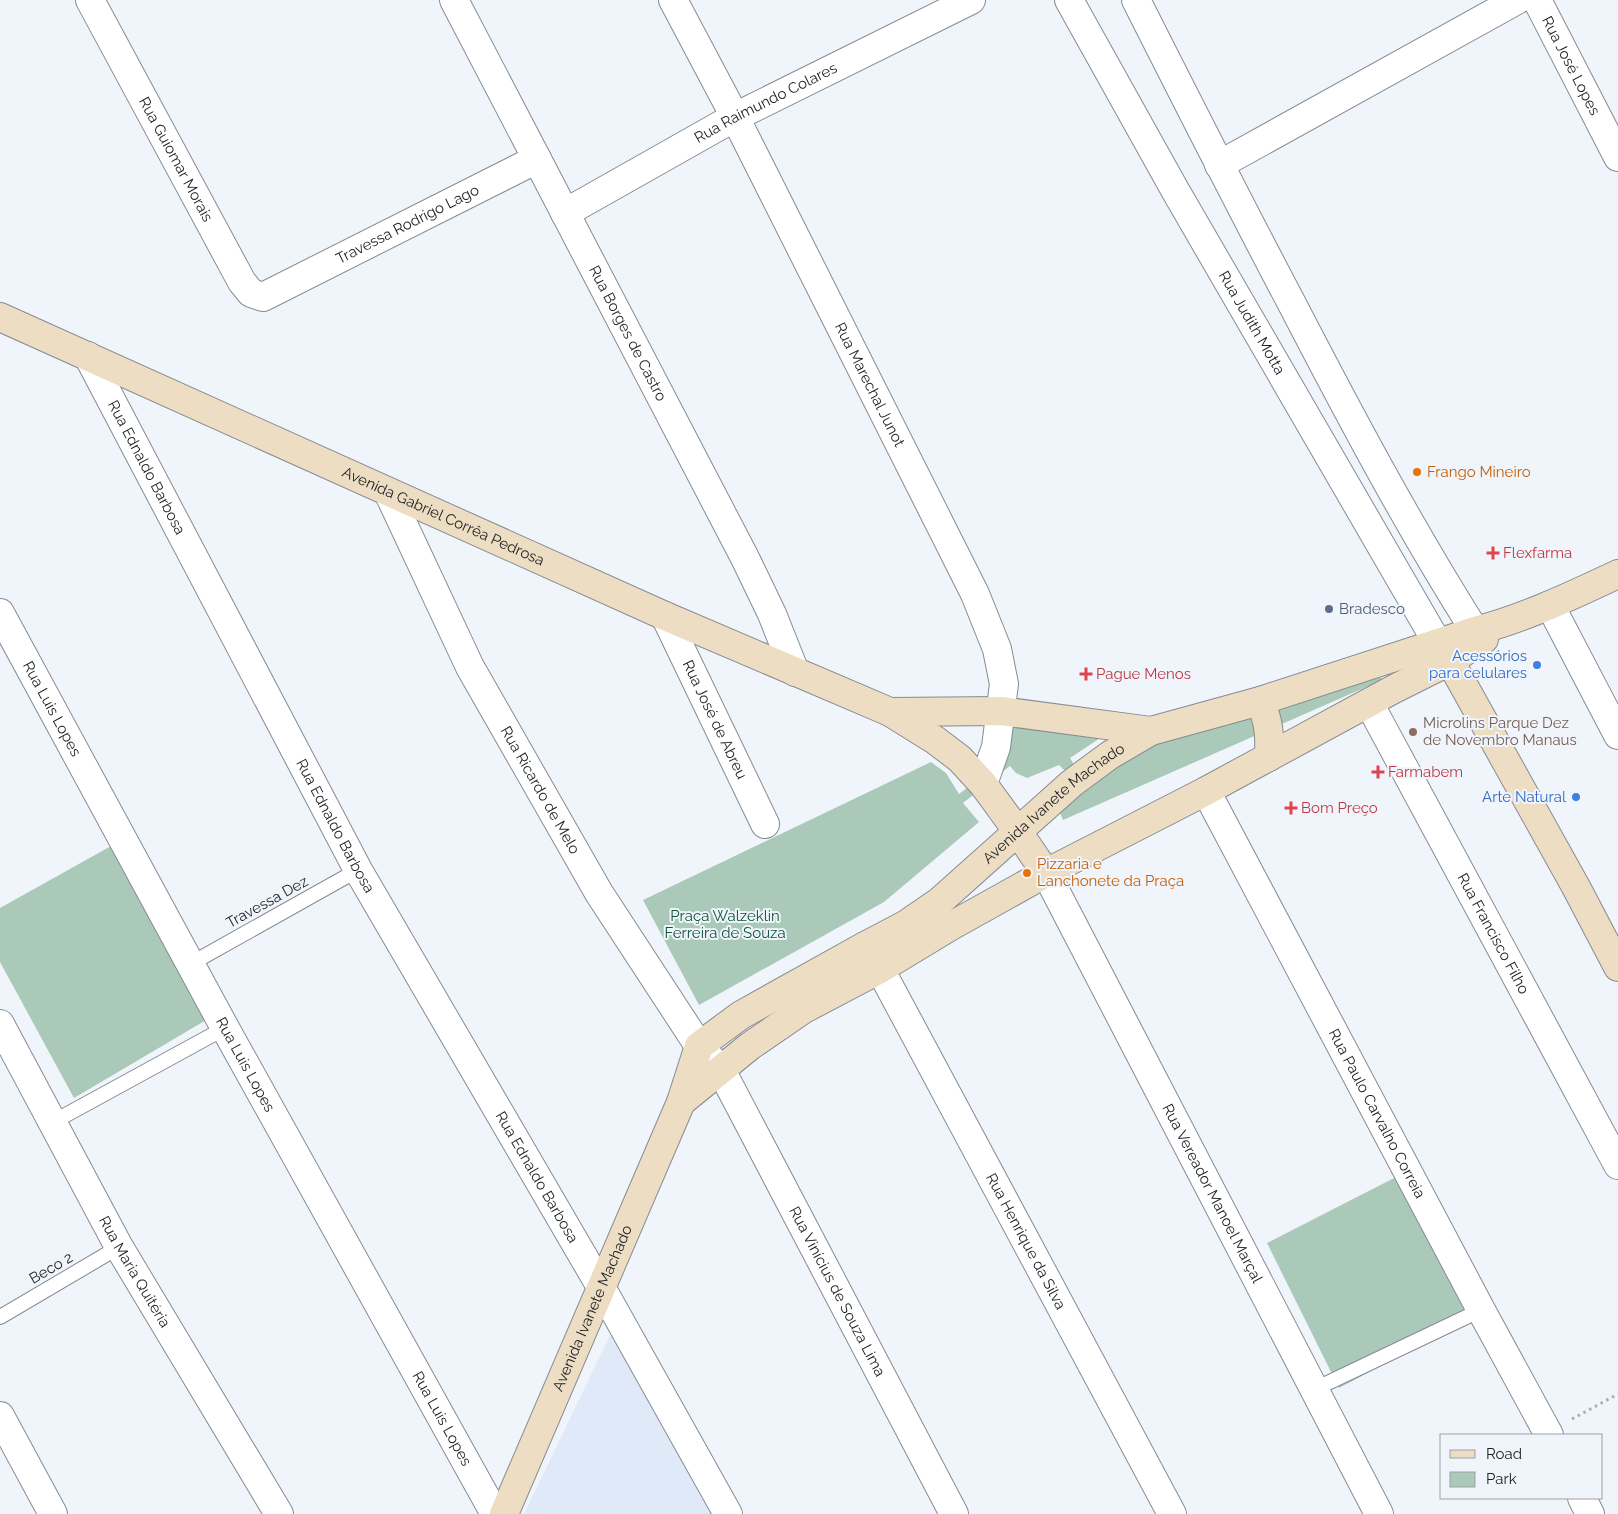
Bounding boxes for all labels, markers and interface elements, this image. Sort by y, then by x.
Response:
street label: Rua José Lopes [1538,13,1604,118]
street label: Rua Raimundo Colares [691,59,840,147]
street label: Rua Guiomar Morais [135,94,217,225]
street label: Travessa Rodrigo Lago [333,181,482,268]
street label: Rua Borges de Castro [585,262,671,404]
street label: Rua Judith Motta [1215,268,1289,378]
street label: Rua Marechal Junot [831,320,908,450]
street label: Rua Ednaldo Barbosa [104,397,189,538]
street label: Avenida Gabriel Corrêa Pedrosa [339,463,547,570]
place label: Frango Mineiro [1427,463,1531,481]
marker: Frango Mineiro [1411,466,1423,478]
place label: Flexfarma [1503,544,1572,562]
marker: Flexfarma [1487,547,1499,559]
place label: Bradesco [1339,600,1405,618]
marker: Bradesco [1323,603,1335,615]
place label: Acessórios para celulares [1429,647,1527,682]
street label: Rua José de Abreu [679,657,751,782]
street label: Rua Luis Lopes [19,658,85,759]
marker: Acessórios para celulares [1531,659,1543,671]
place label: Pague Menos [1096,665,1191,683]
marker: Pague Menos [1080,668,1092,680]
place label: Microlins Parque Dez de Novembro Manaus [1423,714,1577,749]
street label: Rua Ricardo de Melo [497,723,584,857]
marker: Microlins Parque Dez de Novembro Manaus [1407,726,1419,738]
street label: Avenida Ivanete Machado [979,739,1128,867]
street label: Rua Ednaldo Barbosa [292,756,378,896]
place label: Farmabem [1388,763,1463,781]
marker: Farmabem [1372,766,1384,778]
place label: Arte Natural [1482,788,1567,806]
marker: Arte Natural [1570,791,1582,803]
place label: Bom Preço [1301,799,1378,817]
marker: Bom Preço [1285,802,1297,814]
place label: Pizzaria e Lanchonete da Praça [1037,855,1184,890]
marker: Pizzaria e Lanchonete da Praça [1021,867,1033,879]
street label: Rua Francisco Filho [1453,870,1533,997]
street label: Travessa Dez [223,872,311,932]
park label: Praça Walzeklin Ferreira de Souza [664,907,786,942]
street label: Rua Luis Lopes [212,1014,279,1115]
street label: Rua Paulo Carvalho Correia [1325,1026,1429,1201]
street label: Rua Vereador Manoel Marçal [1159,1101,1267,1287]
street label: Rua Ednaldo Barbosa [492,1108,582,1246]
street label: Rua Henrique da Silva [982,1170,1070,1313]
street label: Rua Vinícius de Souza Lima [785,1203,889,1380]
street label: Rua Maria Quitéria [95,1213,174,1331]
street label: Avenida Ivanete Machado [549,1222,636,1394]
street label: Beco 2 [26,1248,76,1288]
street label: Rua Luis Lopes [409,1368,476,1469]
legend [1440,1434,1603,1499]
text: Road [1486,1445,1522,1463]
text: Park [1486,1470,1517,1488]

